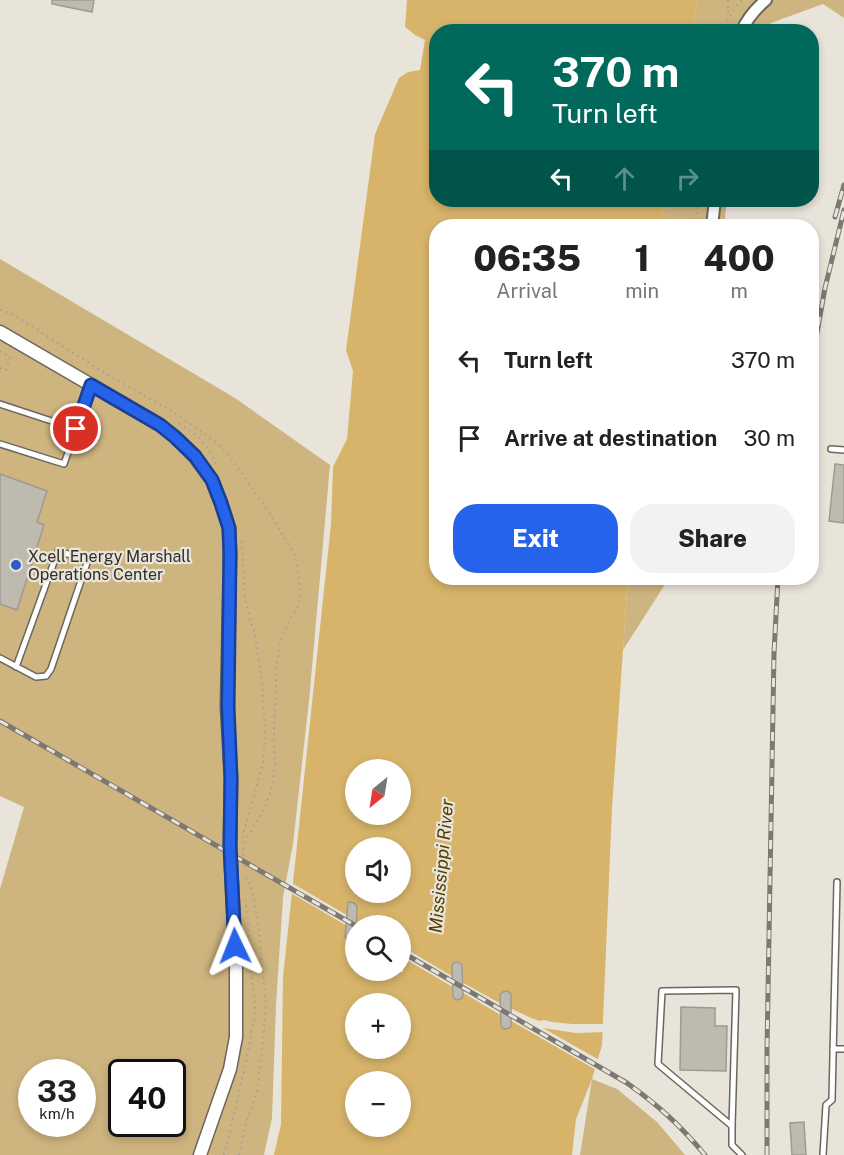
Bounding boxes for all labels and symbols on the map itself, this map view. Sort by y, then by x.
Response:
pin [50,403,101,454]
place label: Xcell Energy Marshall Operations Center [28,547,191,584]
marker: Xcell Energy Marshall Operations Center [9,558,23,572]
north arrow [345,759,411,825]
water label: Mississippi River [425,798,457,934]
position arrow [203,914,267,978]
speed limit sign: 40 [108,1059,186,1137]

